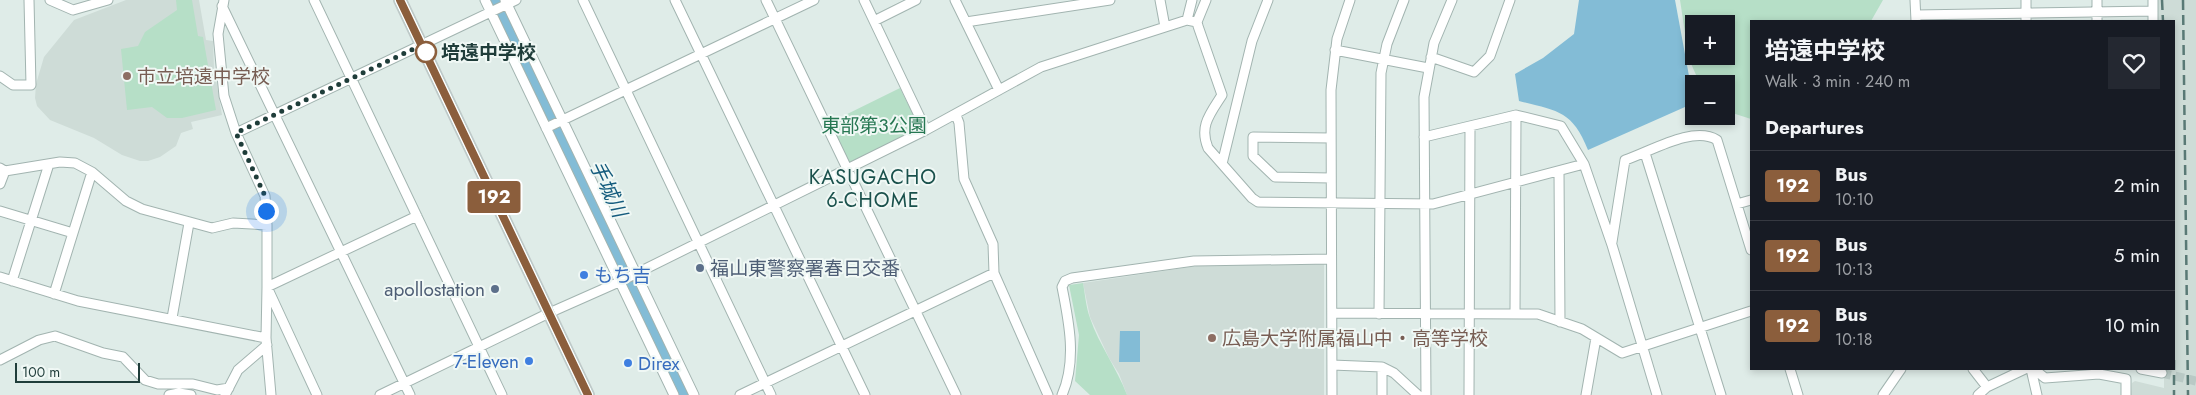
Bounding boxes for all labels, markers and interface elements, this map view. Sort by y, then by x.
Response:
map controls [1685,15,1735,125]
button: + [1685,15,1735,65]
text: 培遠中学校 [1765,33,1885,68]
button: heart [2108,37,2160,89]
place label: 培遠中学校 [441,39,536,66]
marker: 培遠中学校 [415,41,437,63]
place label: 市立培遠中学校 [137,63,270,90]
marker: 市立培遠中学校 [121,70,133,82]
text: Walk · 3 min · 240 m [1765,70,1910,93]
button: − [1685,75,1735,125]
park label: 東部第3公園 [821,112,927,139]
text: Departures [1765,114,1864,141]
water label: 手城川 [582,156,635,224]
text: Bus [1835,161,1867,188]
district label: KASUGACHO 6-CHOME [809,163,937,215]
text: 2 min [2114,172,2160,199]
text: 192 [1776,173,1809,199]
line badge: 192 [465,181,523,213]
text: 192 [477,184,511,210]
text: 10:10 [1835,188,1873,211]
your location [254,199,279,224]
text: Bus [1835,231,1867,258]
text: 5 min [2114,242,2160,269]
text: 192 [1776,243,1809,269]
place label: 福山東警察署春日交番 [710,255,900,282]
text: 10:13 [1835,258,1873,281]
place label: もち吉 [594,262,651,289]
marker: 福山東警察署春日交番 [694,262,706,274]
marker: もち吉 [578,269,590,281]
place label: apollostation [384,276,485,303]
marker: apollostation [489,283,501,295]
text: Bus [1835,301,1867,328]
text: 10 min [2105,312,2160,339]
text: 192 [1776,313,1809,339]
place label: 広島大学附属福山中・高等学校 [1222,325,1488,352]
text: 10:18 [1835,328,1873,351]
marker: 広島大学附属福山中・高等学校 [1206,332,1218,344]
place label: 7-Eleven [453,348,519,375]
place label: Direx [638,350,680,377]
marker: 7-Eleven [523,355,535,367]
marker: Direx [622,357,634,369]
scale bar [15,360,140,383]
text: 100 m [22,362,60,382]

